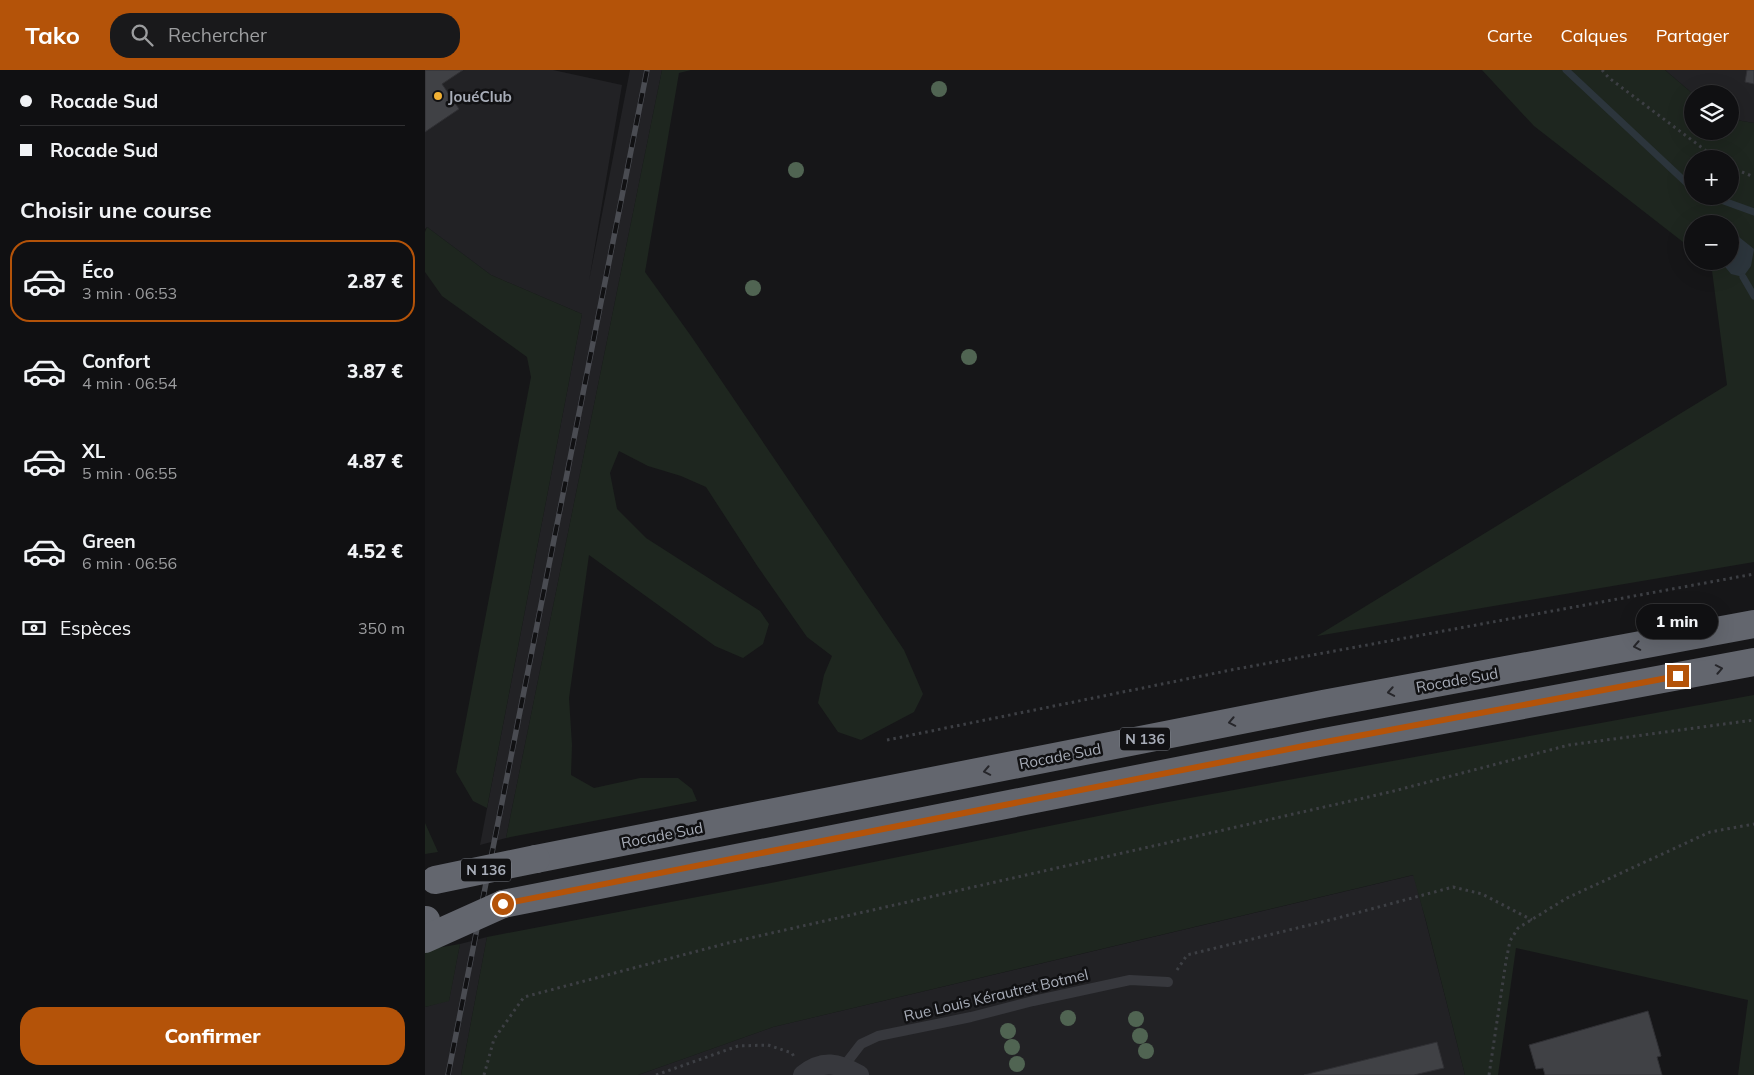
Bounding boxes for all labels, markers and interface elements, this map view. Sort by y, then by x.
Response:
search box [110,13,460,58]
text: Tako [25,20,80,50]
icon: search [128,21,156,49]
text: Rechercher [168,23,267,47]
text: Carte [1487,24,1533,47]
text: Calques [1561,24,1628,47]
text: Partager [1656,24,1729,47]
map controls [1684,85,1739,270]
button: layers [1684,85,1739,140]
place label: JouéClub [448,87,512,106]
text: Rocade Sud [50,89,158,113]
marker: JouéClub [432,90,444,102]
text: Rocade Sud [50,138,158,162]
button: + [1684,150,1739,205]
text: Choisir une course [20,196,212,224]
button: − [1684,215,1739,270]
icon: car [22,259,67,304]
text: Éco [82,259,114,283]
text: 2.87 € [347,269,403,293]
text: 3 min · 06:53 [82,283,177,303]
icon: car [22,349,67,394]
text: Confort [82,349,150,373]
text: 3.87 € [347,359,403,383]
text: 4 min · 06:54 [82,373,177,393]
icon: car [22,439,67,484]
text: XL [82,439,105,463]
text: 4.87 € [347,449,403,473]
text: 5 min · 06:55 [82,463,177,483]
icon: car [22,529,67,574]
text: Green [82,529,136,553]
text: 4.52 € [347,539,403,563]
text: 6 min · 06:56 [82,553,177,573]
callout: 1 min [1637,604,1719,638]
text: 1 min [1656,611,1698,631]
icon: cash [20,614,48,642]
text: Espèces [60,616,131,640]
text: 350 m [358,618,405,638]
one-way arrow [1633,640,1642,651]
street label: Rocade Sud [1414,663,1500,697]
one-way arrow [1715,664,1724,674]
route end [1667,665,1689,687]
one-way arrow [1387,686,1396,696]
one-way arrow [1227,716,1236,727]
road number: N 136 [1120,728,1170,751]
street label: Rocade Sud [1017,739,1103,773]
one-way arrow [982,765,991,775]
street label: Rocade Sud [619,818,705,852]
road number: N 136 [461,858,511,882]
route start [492,893,514,915]
street label: Rue Louis Kérautret Botmel [902,965,1090,1025]
button: Confirmer [20,1007,405,1065]

